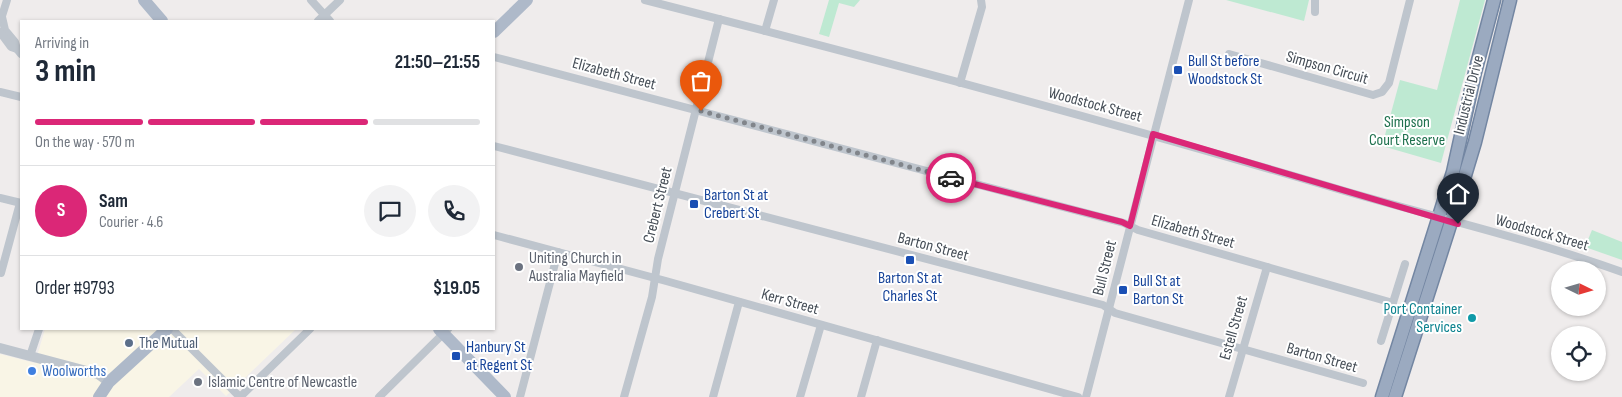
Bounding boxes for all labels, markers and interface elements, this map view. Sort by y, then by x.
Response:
text: Arriving in [35,34,89,53]
street label: Simpson Circuit [1284,47,1370,89]
text: 21:50–21:55 [395,51,480,74]
text: 3 min [35,52,96,91]
place label: Bull St before Woodstock St [1188,52,1262,89]
street label: Industrial Drive [1450,53,1488,137]
street label: Elizabeth Street [570,54,658,94]
pin [680,60,722,111]
marker: Bull St before Woodstock St [1172,64,1184,76]
icon: bag [687,67,715,95]
street label: Woodstock Street [1046,83,1144,127]
park label: Simpson Court Reserve [1369,113,1445,150]
text: On the way · 570 m [35,133,135,152]
courier [926,153,976,203]
icon: car [937,164,965,192]
street label: Crebert Street [639,165,677,245]
pin [1437,173,1479,224]
icon: home [1444,180,1472,208]
button: chat [364,185,416,237]
button: phone [428,185,480,237]
place label: Barton St at Crebert St [704,186,768,223]
text: Sam [99,190,128,213]
marker: Barton St at Crebert St [688,198,700,210]
text: S [57,199,65,222]
street label: Elizabeth Street [1149,211,1237,253]
street label: Woodstock Street [1493,211,1591,255]
text: Courier · 4.6 [99,213,163,232]
street label: Barton Street [895,228,971,266]
street label: Bull Street [1089,238,1121,298]
place label: Uniting Church in Australia Mayfield [528,249,624,286]
marker: Barton St at Charles St [904,254,916,266]
marker: Uniting Church in Australia Mayfield [513,261,525,273]
north arrow [1551,261,1606,316]
map controls [1551,261,1606,381]
place label: Barton St at Charles St [878,269,942,306]
place label: Bull St at Barton St [1133,272,1184,309]
text: Order #9793 [35,277,115,300]
text: $19.05 [433,277,480,300]
marker: Bull St at Barton St [1117,284,1129,296]
street label: Kerr Street [759,285,821,319]
street label: Estell Street [1216,294,1252,362]
place label: Port Container Services [1383,300,1462,337]
marker: Port Container Services [1466,312,1478,324]
button: locate [1551,326,1606,381]
place label: The Mutual [139,334,198,353]
marker: The Mutual [123,337,135,349]
place label: Hanbury St at Regent St [466,338,532,375]
street label: Barton Street [1284,339,1360,377]
marker: Hanbury St at Regent St [450,350,462,362]
place label: Woolworths [42,362,106,381]
marker: Woolworths [26,365,38,377]
place label: Islamic Centre of Newcastle [208,373,357,392]
marker: Islamic Centre of Newcastle [192,376,204,388]

